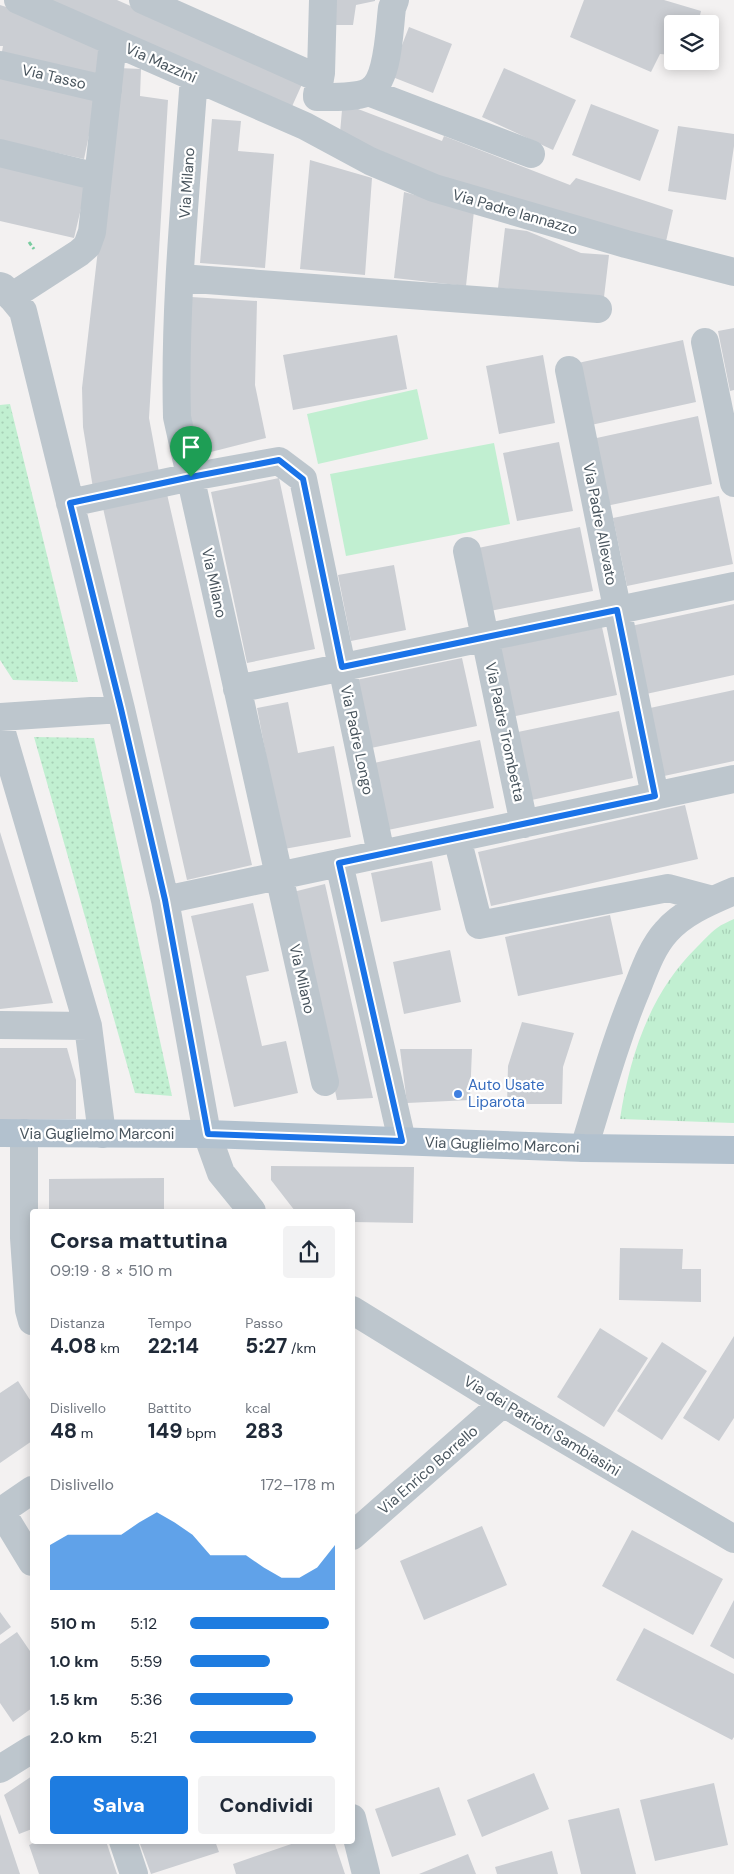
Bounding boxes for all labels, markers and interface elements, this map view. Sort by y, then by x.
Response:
map controls [664,15,719,70]
button: layers [664,15,719,70]
street label: Via Mazzini [122,38,200,88]
street label: Via Tasso [20,60,88,94]
street label: Via Milano [175,147,199,219]
street label: Via Padre Iannazzo [450,185,580,239]
pin [170,426,212,477]
icon: arrive [177,433,205,461]
street label: Via Padre Allevato [578,461,622,587]
street label: Via Milano [197,546,231,620]
street label: Via Padre Trombetta [480,660,530,804]
street label: Via Padre Longo [336,683,378,797]
street label: Via Milano [284,942,320,1016]
place label: Auto Usate Liparota [468,1075,544,1112]
marker: Auto Usate Liparota [452,1088,464,1100]
street label: Via Guglielmo Marconi [20,1124,174,1144]
street label: Via Guglielmo Marconi [424,1132,580,1158]
text: Corsa mattutina [50,1226,228,1255]
button: share [283,1226,335,1278]
text: 09:19 · 8 × 510 m [50,1260,172,1281]
text: Distanza [50,1314,105,1332]
text: Tempo [148,1314,192,1332]
text: Passo [245,1314,283,1332]
text: 4.08 [50,1332,97,1360]
text: 22:14 [148,1332,199,1360]
text: 5:27 [245,1332,287,1360]
text: km [97,1339,120,1357]
text: /km [287,1339,316,1357]
street label: Via dei Patrioti Sambiasini [460,1371,624,1481]
text: Dislivello [50,1399,106,1417]
text: Battito [148,1399,191,1417]
text: kcal [245,1399,271,1417]
text: 48 [50,1417,77,1445]
text: 149 [148,1417,183,1445]
text: 283 [245,1417,283,1445]
street label: Via Enrico Borrello [374,1421,482,1519]
text: m [77,1424,93,1442]
text: bpm [183,1424,216,1442]
text: Dislivello [50,1474,114,1495]
text: 172–178 m [260,1474,335,1495]
text: 510 m [50,1613,96,1634]
text: 5:12 [130,1613,157,1634]
text: 1.0 km [50,1651,99,1672]
text: 5:59 [130,1651,162,1672]
text: 1.5 km [50,1689,98,1710]
text: 5:36 [130,1689,163,1710]
text: 2.0 km [50,1727,102,1748]
text: 5:21 [130,1727,157,1748]
button: Salva [50,1776,188,1834]
button: Condividi [198,1776,335,1834]

